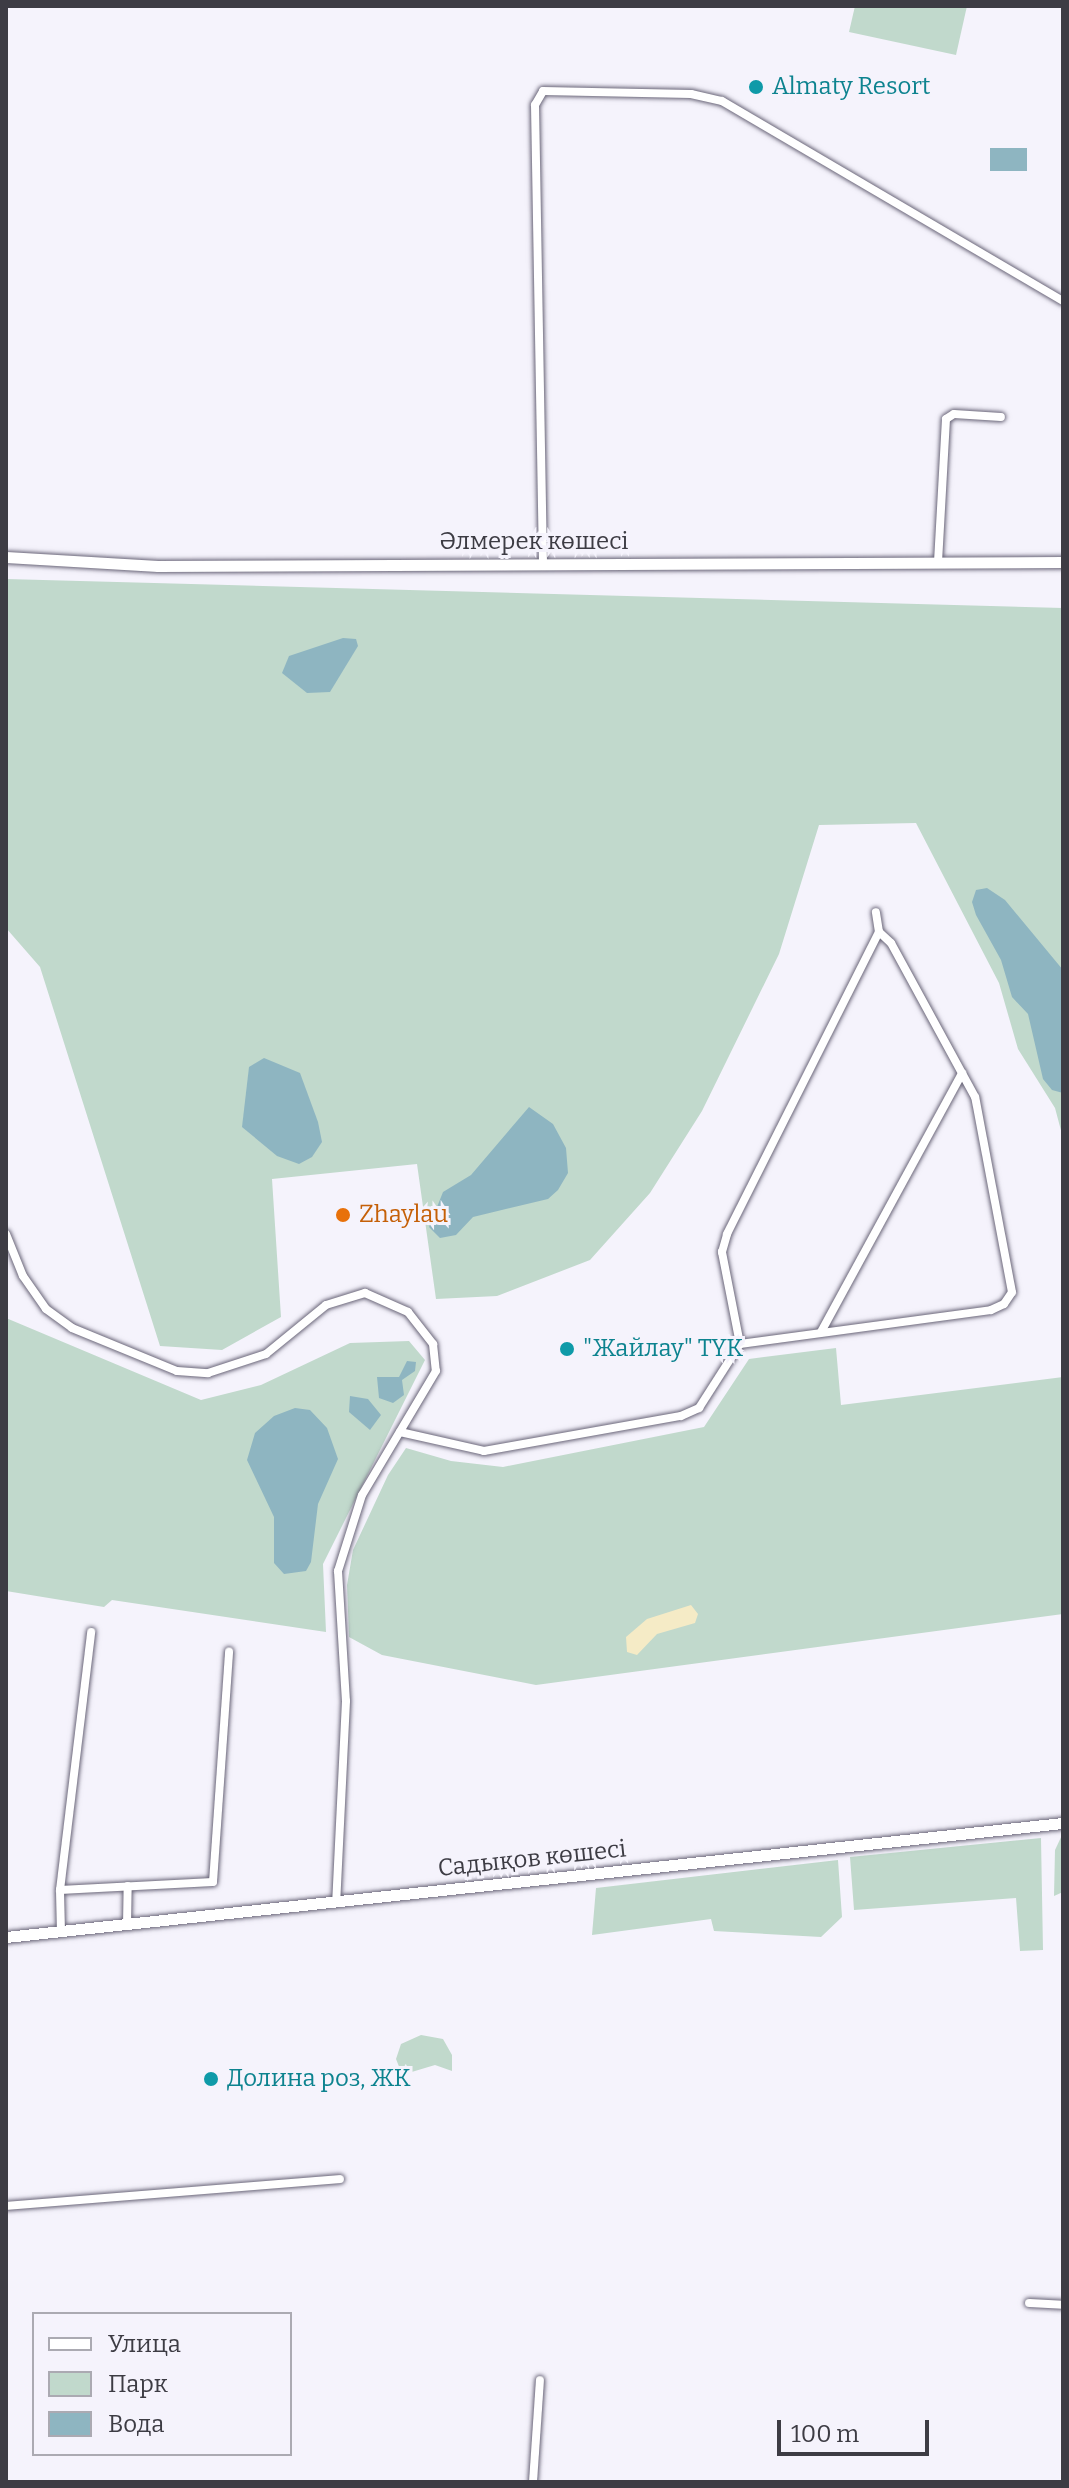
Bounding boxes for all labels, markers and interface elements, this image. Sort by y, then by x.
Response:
place label: Almaty Resort [772,73,931,101]
marker: Almaty Resort [747,78,765,96]
street label: Әлмерек көшесі [440,528,628,556]
place label: Zhaylau [359,1201,448,1229]
marker: Zhaylau [334,1206,352,1224]
place label: "Жайлау" ТҮК [583,1335,743,1363]
marker: "Жайлау" ТҮК [558,1340,576,1358]
street label: Садықов көшесі [436,1835,628,1883]
place label: Долина роз, ЖК [227,2065,411,2093]
marker: Долина роз, ЖК [202,2070,220,2088]
legend [32,2312,292,2456]
text: Улица [108,2330,181,2358]
text: Парк [108,2370,168,2398]
scale bar [781,2404,933,2454]
text: Вода [108,2410,164,2438]
text: 100 m [791,2420,859,2448]

